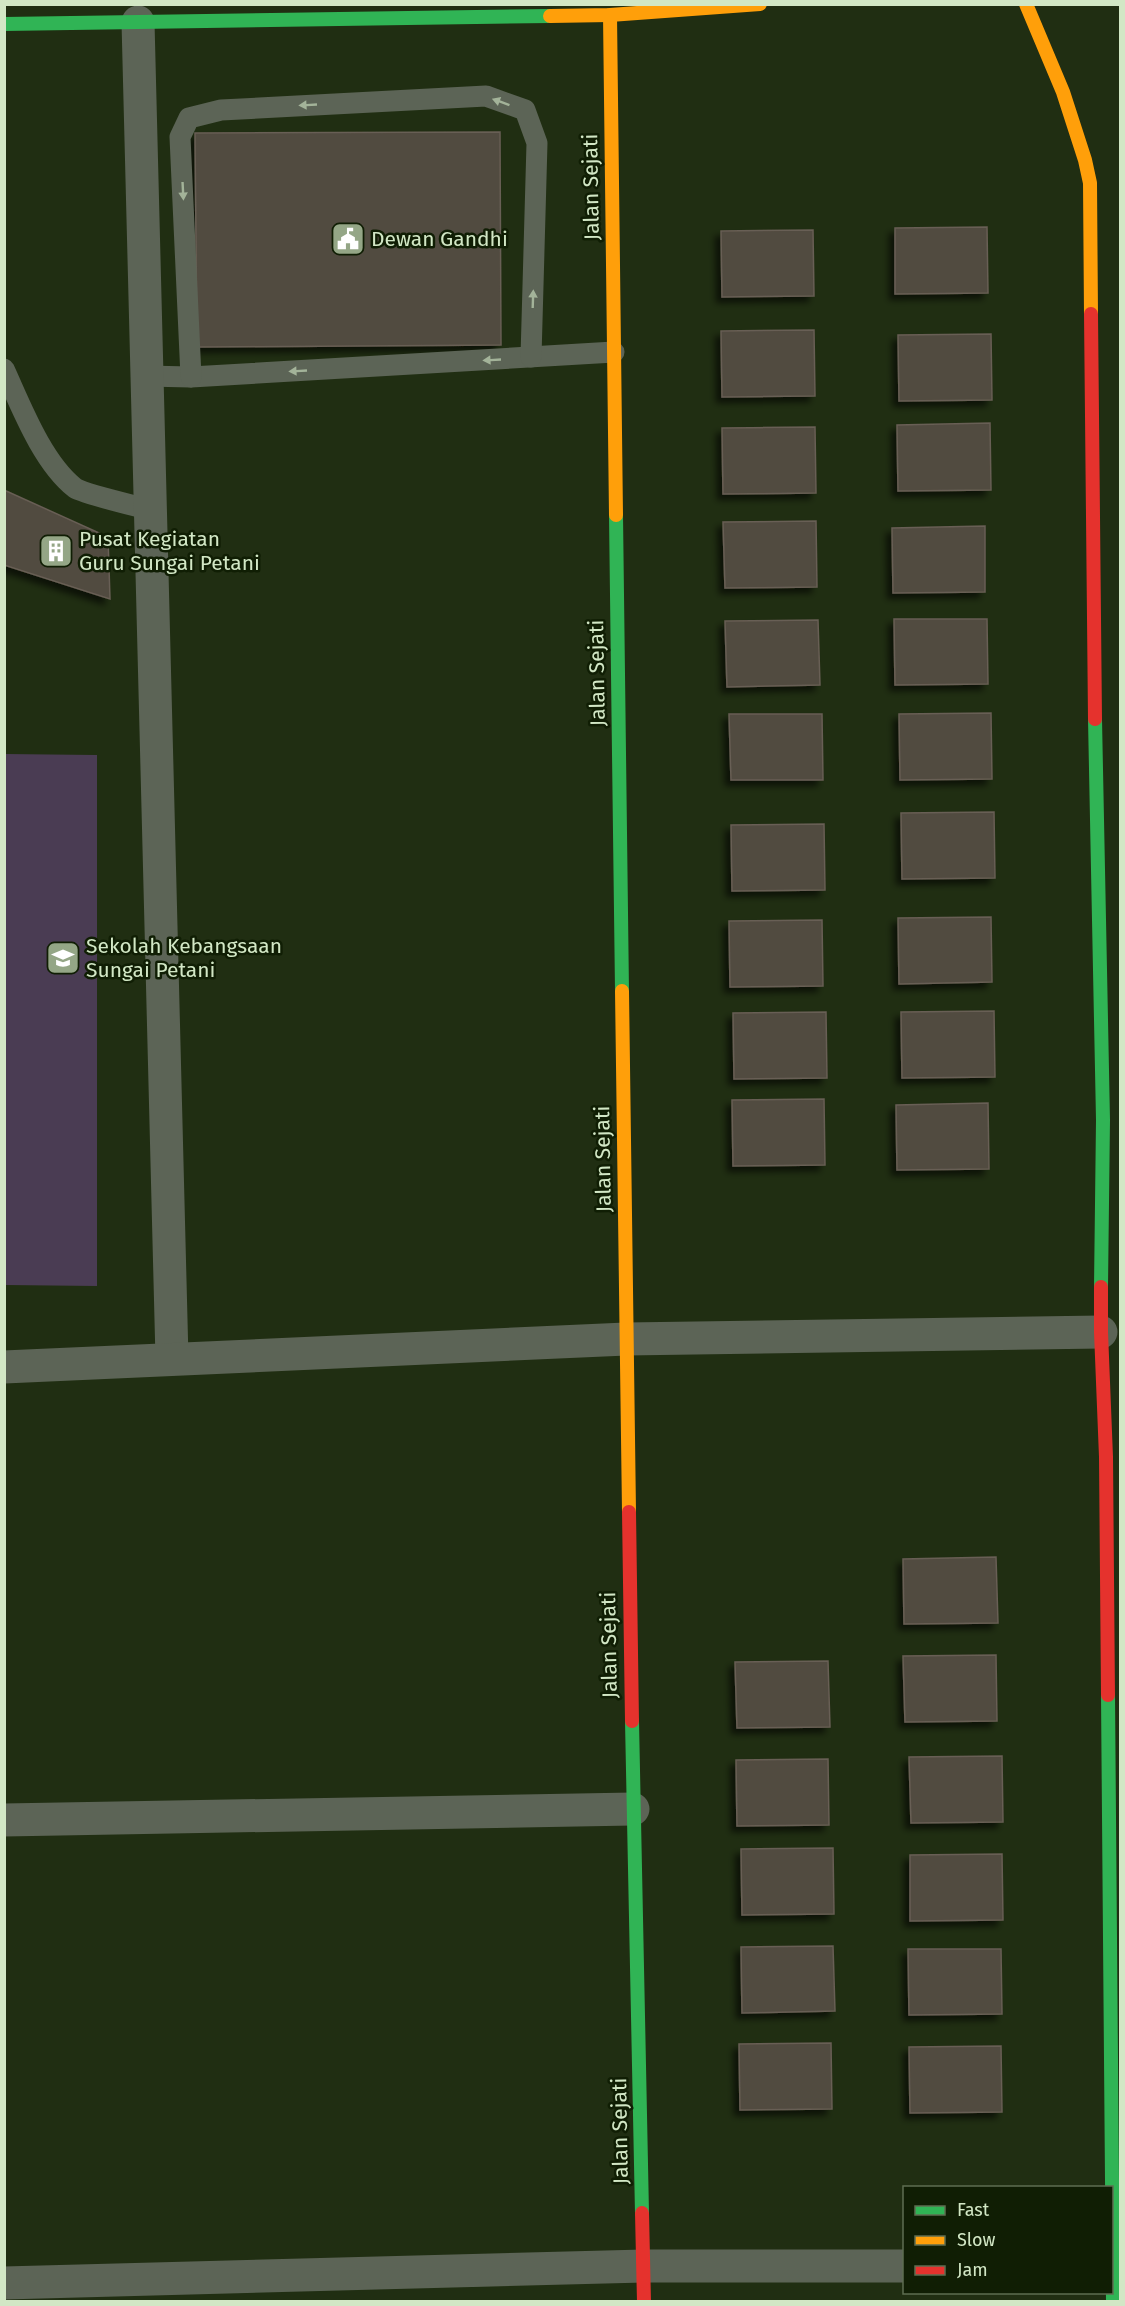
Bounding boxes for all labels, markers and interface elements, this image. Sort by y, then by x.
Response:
one-way arrow [492,96,510,106]
one-way arrow [298,101,317,110]
street label: Jalan Sejati [577,133,605,241]
one-way arrow [178,182,187,201]
public building icon: Dewan Gandhi [330,221,366,257]
place label: Dewan Gandhi [371,226,508,252]
one-way arrow [528,289,538,308]
one-way arrow [483,355,502,364]
one-way arrow [288,366,307,375]
place label: Pusat Kegiatan Guru Sungai Petani [79,526,260,576]
building icon: Pusat Kegiatan Guru Sungai Petani [38,533,74,569]
street label: Jalan Sejati [583,619,611,727]
place label: Sekolah Kebangsaan Sungai Petani [86,933,282,983]
school or university icon: Sekolah Kebangsaan Sungai Petani [45,940,81,976]
street label: Jalan Sejati [589,1105,617,1213]
street label: Jalan Sejati [595,1591,623,1699]
street label: Jalan Sejati [606,2077,634,2185]
legend [903,2186,1113,2294]
text: Fast [957,2199,990,2221]
text: Slow [957,2229,996,2251]
text: Jam [957,2259,988,2281]

